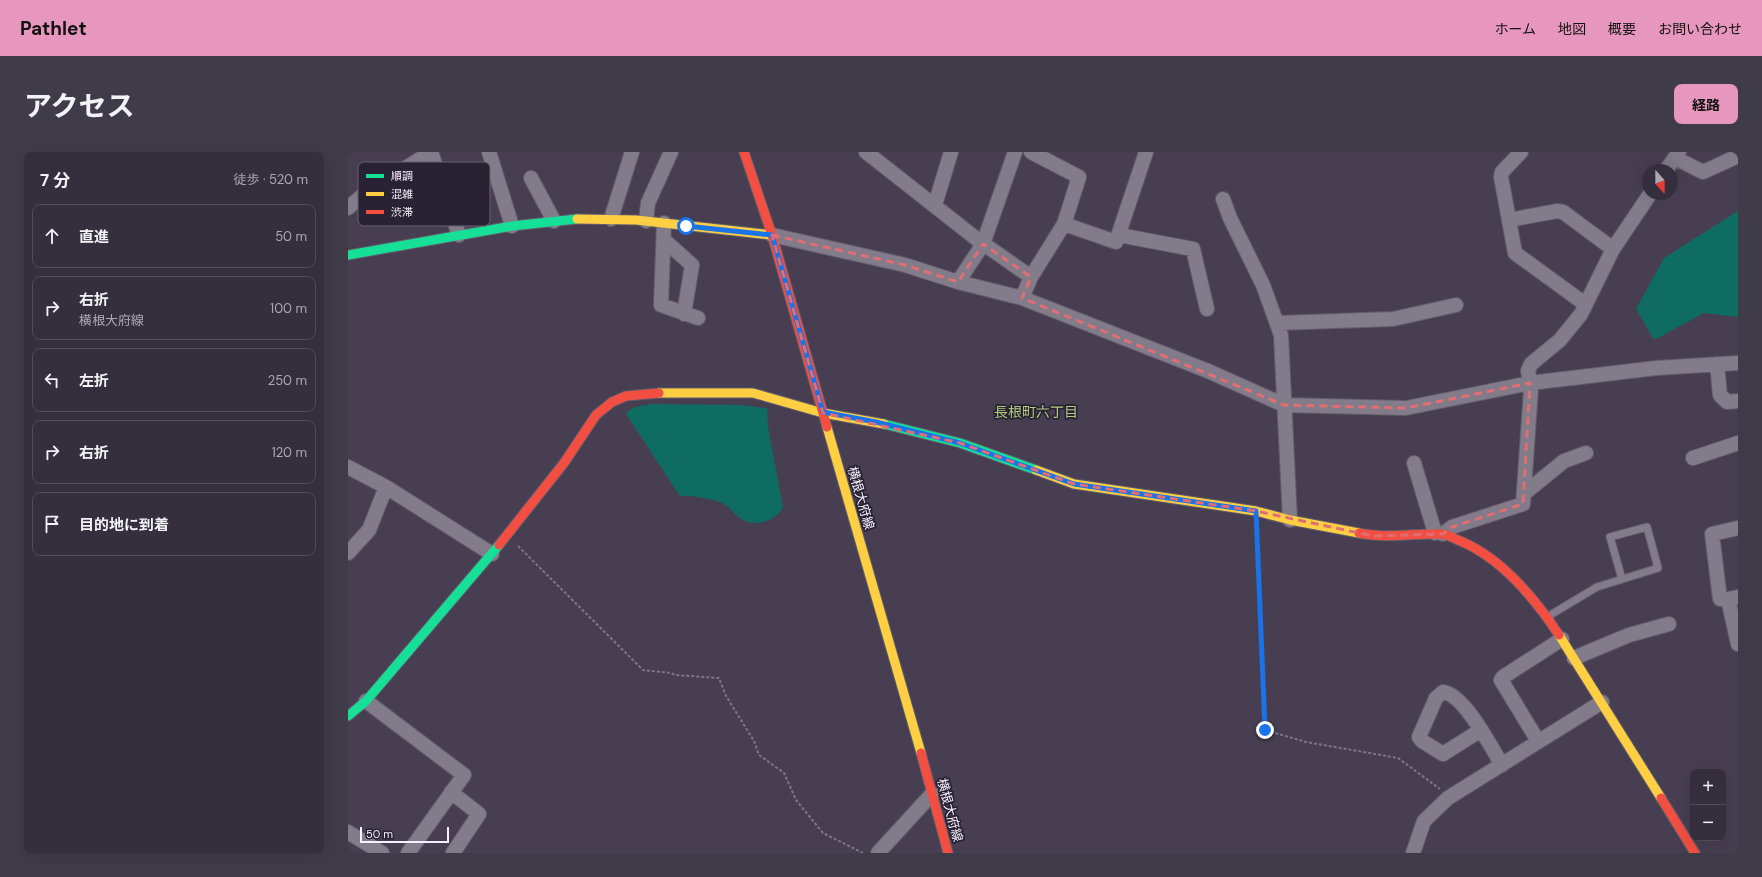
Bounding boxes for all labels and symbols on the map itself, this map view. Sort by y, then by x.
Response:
legend [358,162,490,226]
north arrow [1642,164,1678,200]
text: 順調 [391,169,413,183]
text: 混雑 [391,187,413,201]
text: 渋滞 [391,205,413,219]
route start [677,217,695,235]
district label: 長根町六丁目 [994,403,1078,421]
street label: 横根大府線 [844,464,878,532]
route end [1256,721,1274,739]
street label: 横根大府線 [933,776,967,844]
scale bar [360,825,449,844]

